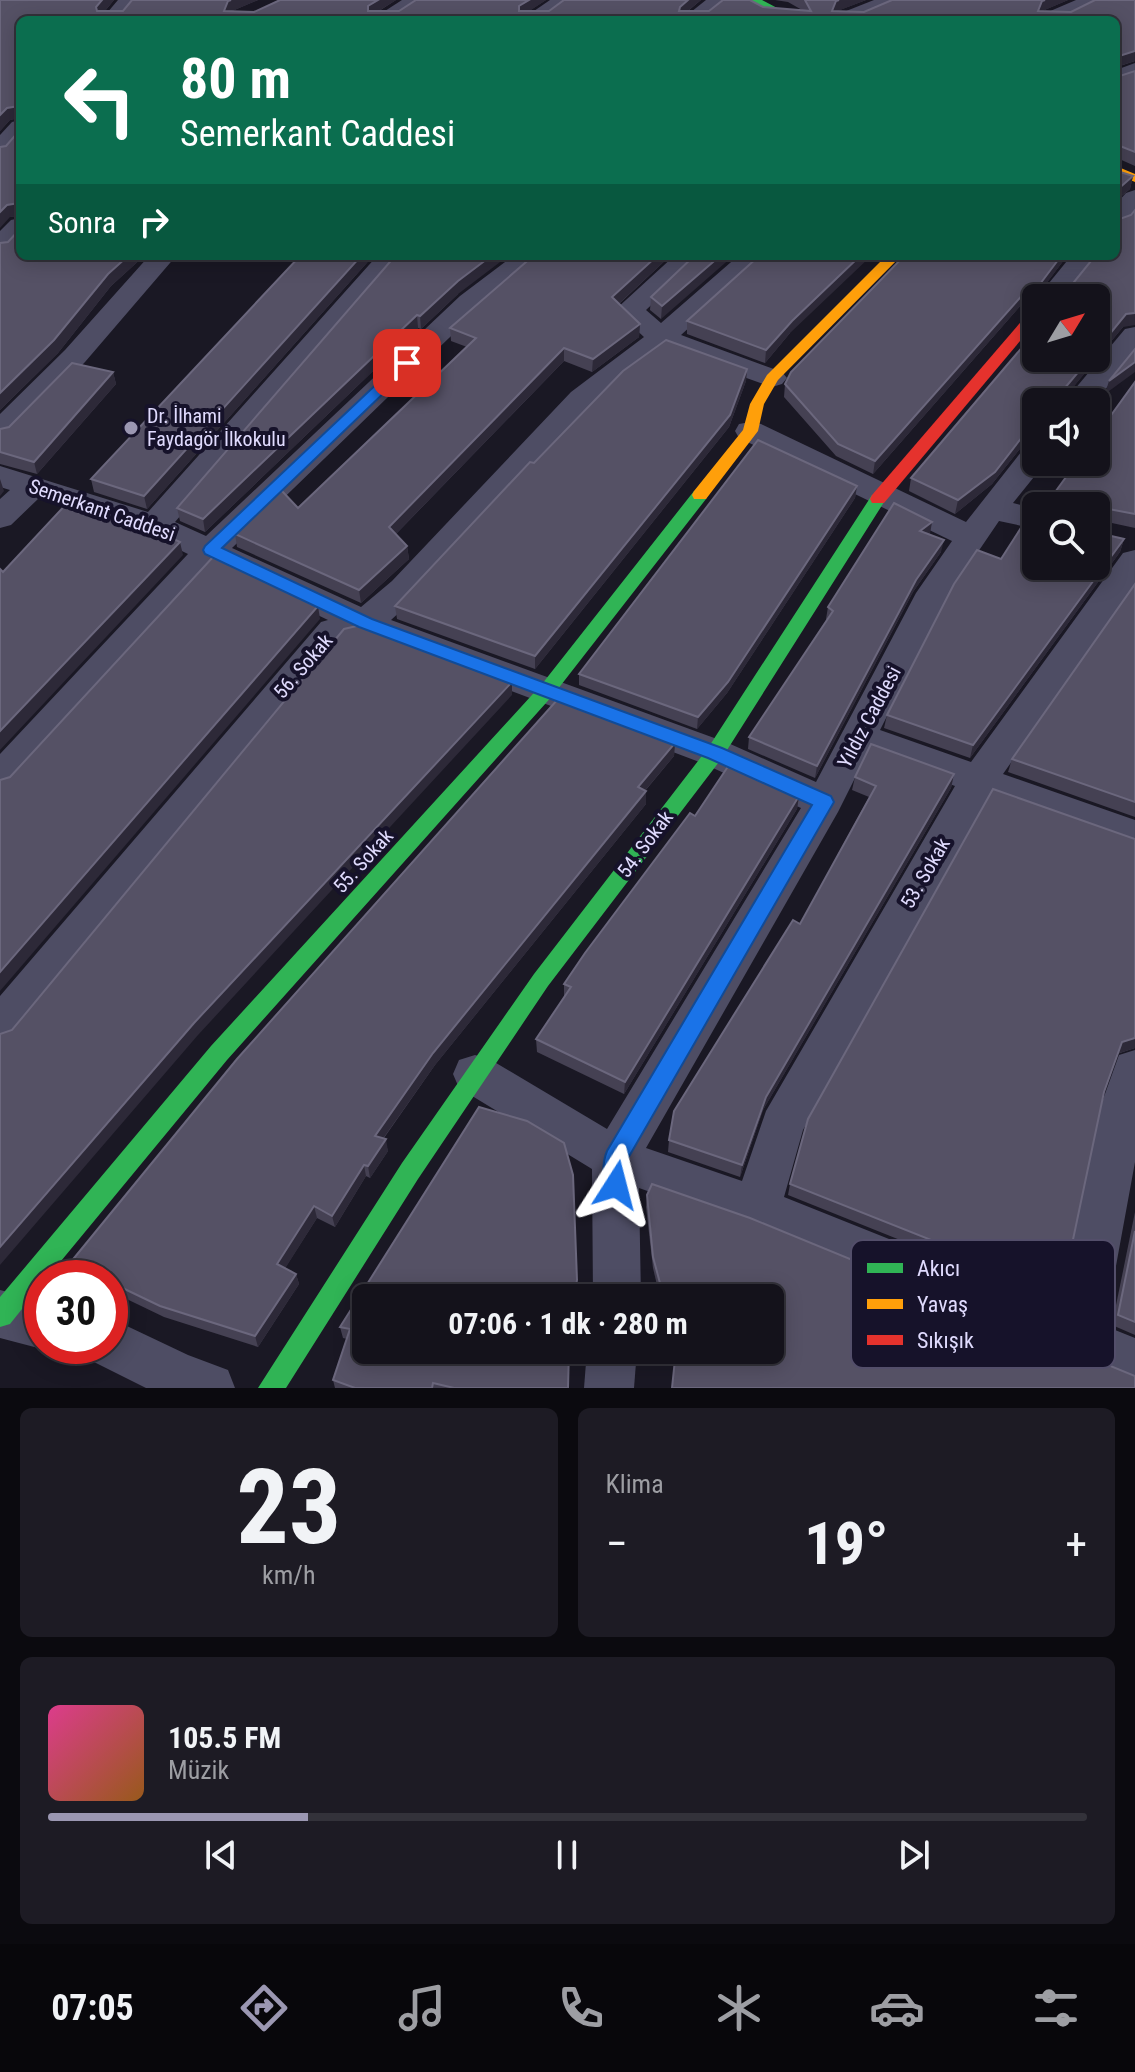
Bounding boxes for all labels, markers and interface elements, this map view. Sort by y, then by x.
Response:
text: 80 m [180,46,291,112]
icon: left [48,48,152,152]
text: Semerkant Caddesi [180,113,455,155]
icon: right [132,200,176,244]
text: Sonra [48,205,116,240]
north arrow [1022,284,1110,372]
map controls [1022,284,1110,580]
pin [373,329,441,397]
icon: arrive [385,341,429,385]
button: sound [1022,388,1110,476]
place label: Dr. İlhami Faydagör İlkokulu [147,404,286,451]
marker: Dr. İlhami Faydagör İlkokulu [122,419,140,437]
street label: Semerkant Caddesi [26,474,178,546]
button: search [1022,492,1110,580]
street label: 56. Sokak [268,629,338,703]
street label: Yıldız Caddesi [832,662,906,772]
street label: 54. Sokak [612,806,678,882]
street label: 55. Sokak [328,824,398,898]
street label: 53. Sokak [895,833,955,913]
position arrow [574,1143,658,1227]
legend [851,1240,1115,1368]
text: Akıcı [917,1256,960,1281]
speed limit sign: 30 [24,1260,128,1364]
text: Yavaş [917,1292,968,1317]
text: 07:06 · 1 dk · 280 m [448,1306,688,1341]
text: Sıkışık [917,1328,974,1353]
text: 23 [236,1447,341,1568]
text: Klima [606,1469,664,1499]
text: 19° [804,1508,888,1579]
text: − [606,1518,628,1570]
text: + [1065,1518,1087,1570]
text: km/h [262,1560,316,1590]
text: 105.5 FM [168,1720,281,1755]
text: Müzik [168,1755,229,1785]
icon: previous [199,1833,243,1877]
icon: pause [545,1833,589,1877]
icon: next [892,1833,936,1877]
icon: directions [236,1980,292,2036]
icon: music [394,1980,450,2036]
icon: phone [553,1980,609,2036]
icon: climate [711,1980,767,2036]
icon: car [869,1980,925,2036]
icon: filters [1028,1980,1084,2036]
text: 07:05 [51,1987,134,2029]

